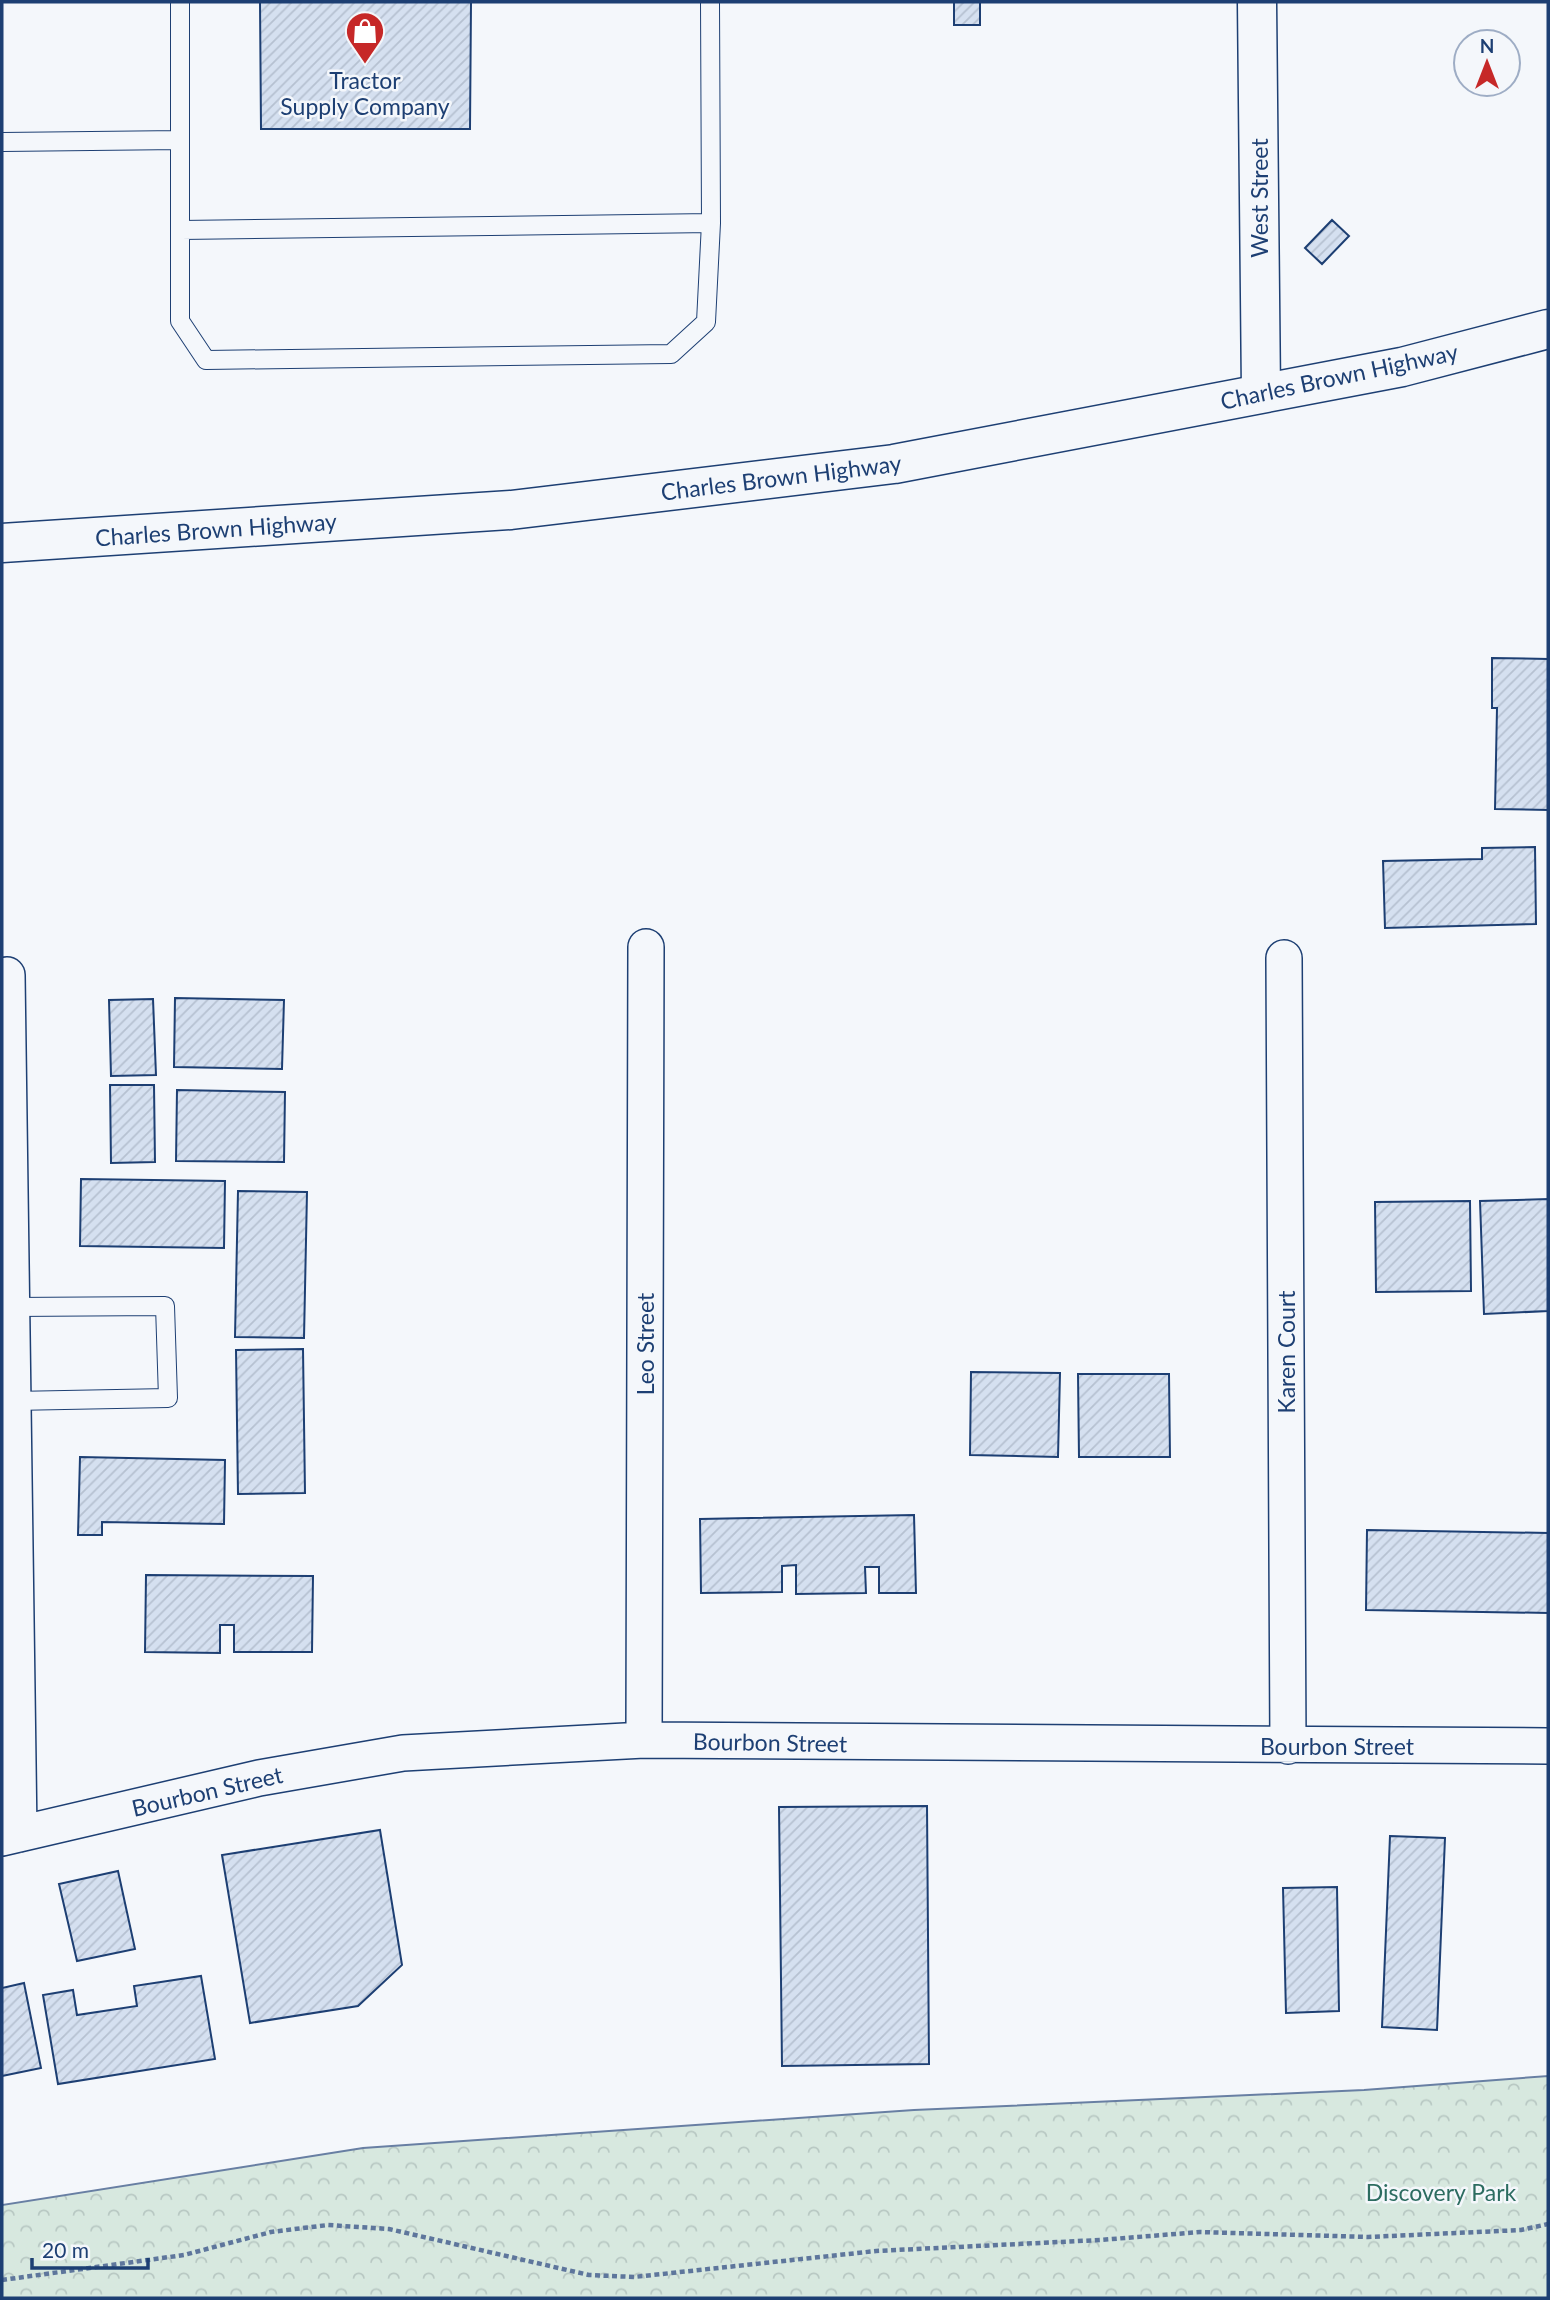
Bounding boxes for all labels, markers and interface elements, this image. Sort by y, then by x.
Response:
shop icon: Tractor Supply Company [344,10,386,65]
north arrow [1452,28,1522,98]
text: N [1480,34,1494,57]
place label: Tractor Supply Company [280,66,450,120]
street label: West Street [1245,138,1273,258]
street label: Charles Brown Highway [1218,337,1460,415]
street label: Charles Brown Highway [659,448,903,506]
street label: Charles Brown Highway [94,507,338,551]
street label: Karen Court [1272,1290,1300,1413]
street label: Leo Street [631,1292,659,1395]
street label: Bourbon Street [693,1727,848,1757]
street label: Bourbon Street [1260,1732,1415,1760]
street label: Bourbon Street [129,1760,286,1822]
park label: Discovery Park [1366,2178,1517,2206]
scale bar [32,2226,147,2270]
text: 20 m [42,2237,89,2262]

